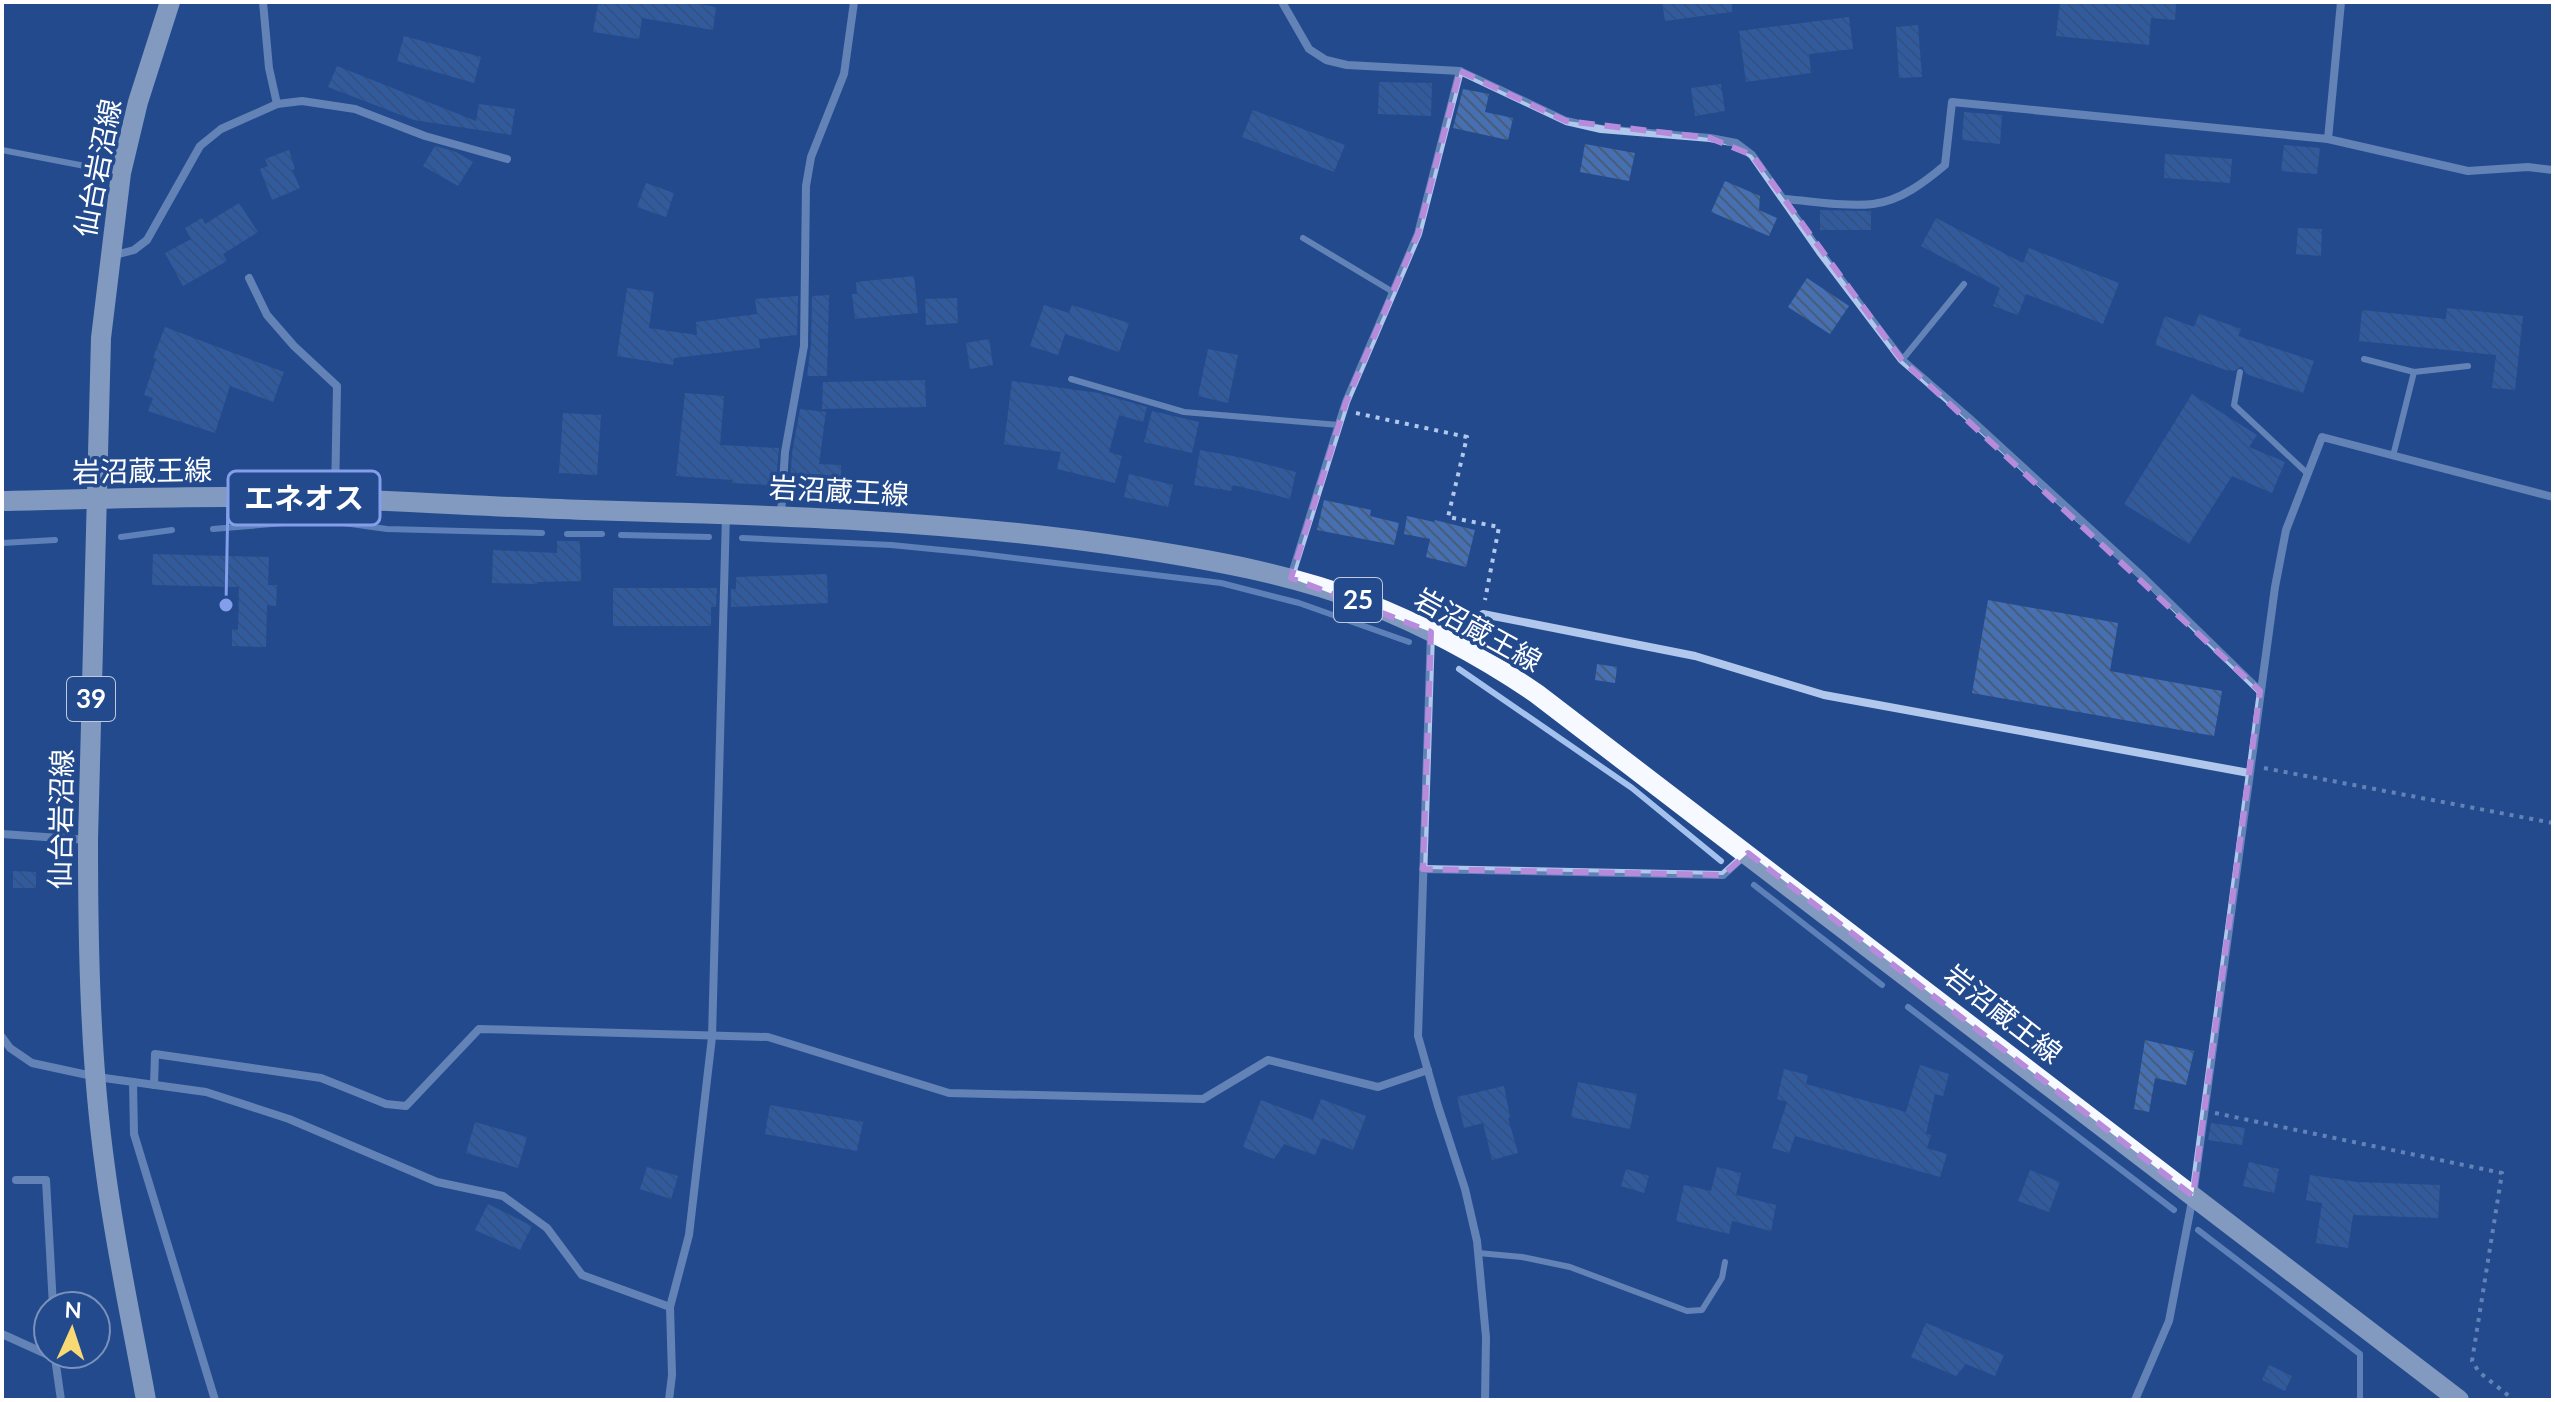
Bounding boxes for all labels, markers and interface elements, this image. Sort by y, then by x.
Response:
street label: 仙台岩沼線 [67,96,127,240]
street label: 岩沼蔵王線 [72,452,212,488]
street label: 岩沼蔵王線 [768,469,910,511]
callout: エネオス [228,471,380,525]
text: エネオス [244,479,364,515]
road number: 25 [1334,578,1382,622]
street label: 岩沼蔵王線 [1409,580,1548,678]
road number: 39 [67,677,115,721]
street label: 仙台岩沼線 [42,749,78,889]
street label: 岩沼蔵王線 [1938,957,2069,1070]
north arrow [32,1290,112,1370]
text: N [64,1296,82,1323]

